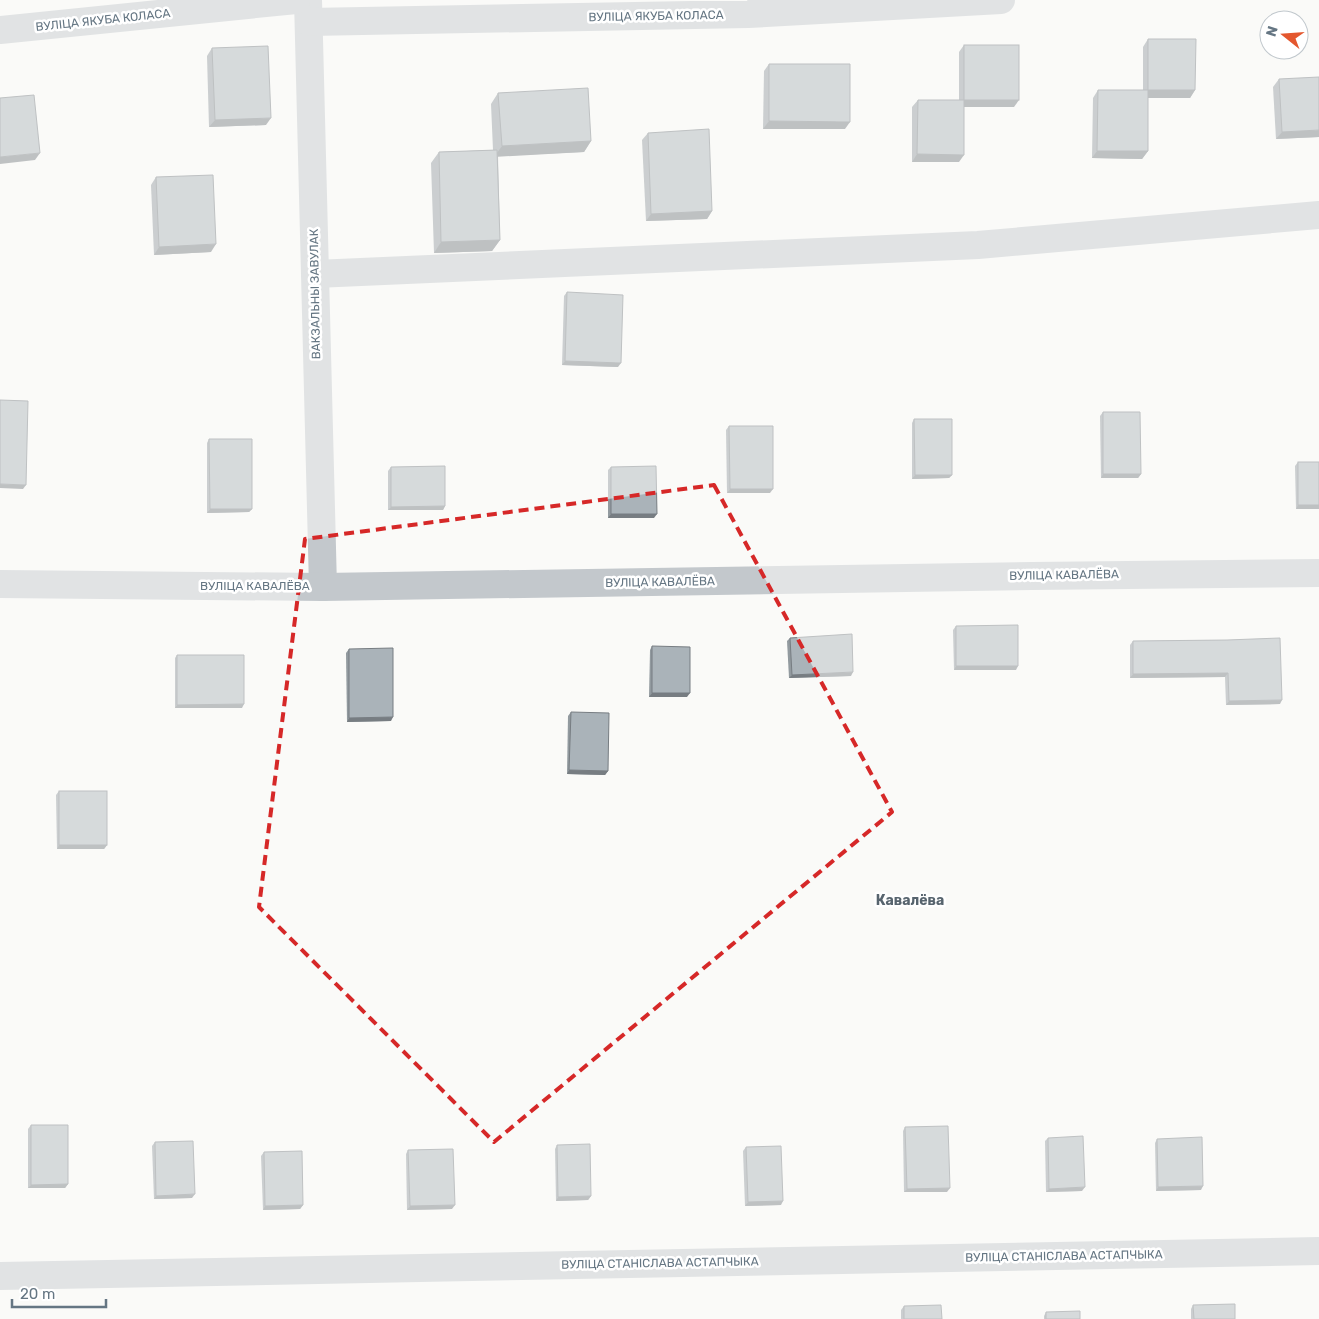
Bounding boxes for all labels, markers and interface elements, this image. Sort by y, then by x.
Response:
street label: ВУЛІЦА ЯКУБА КОЛАСА [35,6,171,34]
street label: ВУЛІЦА ЯКУБА КОЛАСА [588,8,724,24]
north arrow [1259,10,1309,60]
text: N [1262,24,1282,39]
street label: ВАКЗАЛЬНЫ ЗАВУЛАК [307,228,323,359]
street label: ВУЛІЦА КАВАЛЁВА [1009,567,1119,583]
street label: ВУЛІЦА КАВАЛЁВА [605,574,715,590]
street label: ВУЛІЦА КАВАЛЁВА [200,579,310,593]
district label: Кавалёва [876,892,944,909]
street label: ВУЛІЦА СТАНІСЛАВА АСТАПЧЫКА [965,1247,1163,1265]
street label: ВУЛІЦА СТАНІСЛАВА АСТАПЧЫКА [561,1254,759,1272]
scale bar [12,1276,106,1308]
text: 20 m [20,1285,55,1303]

